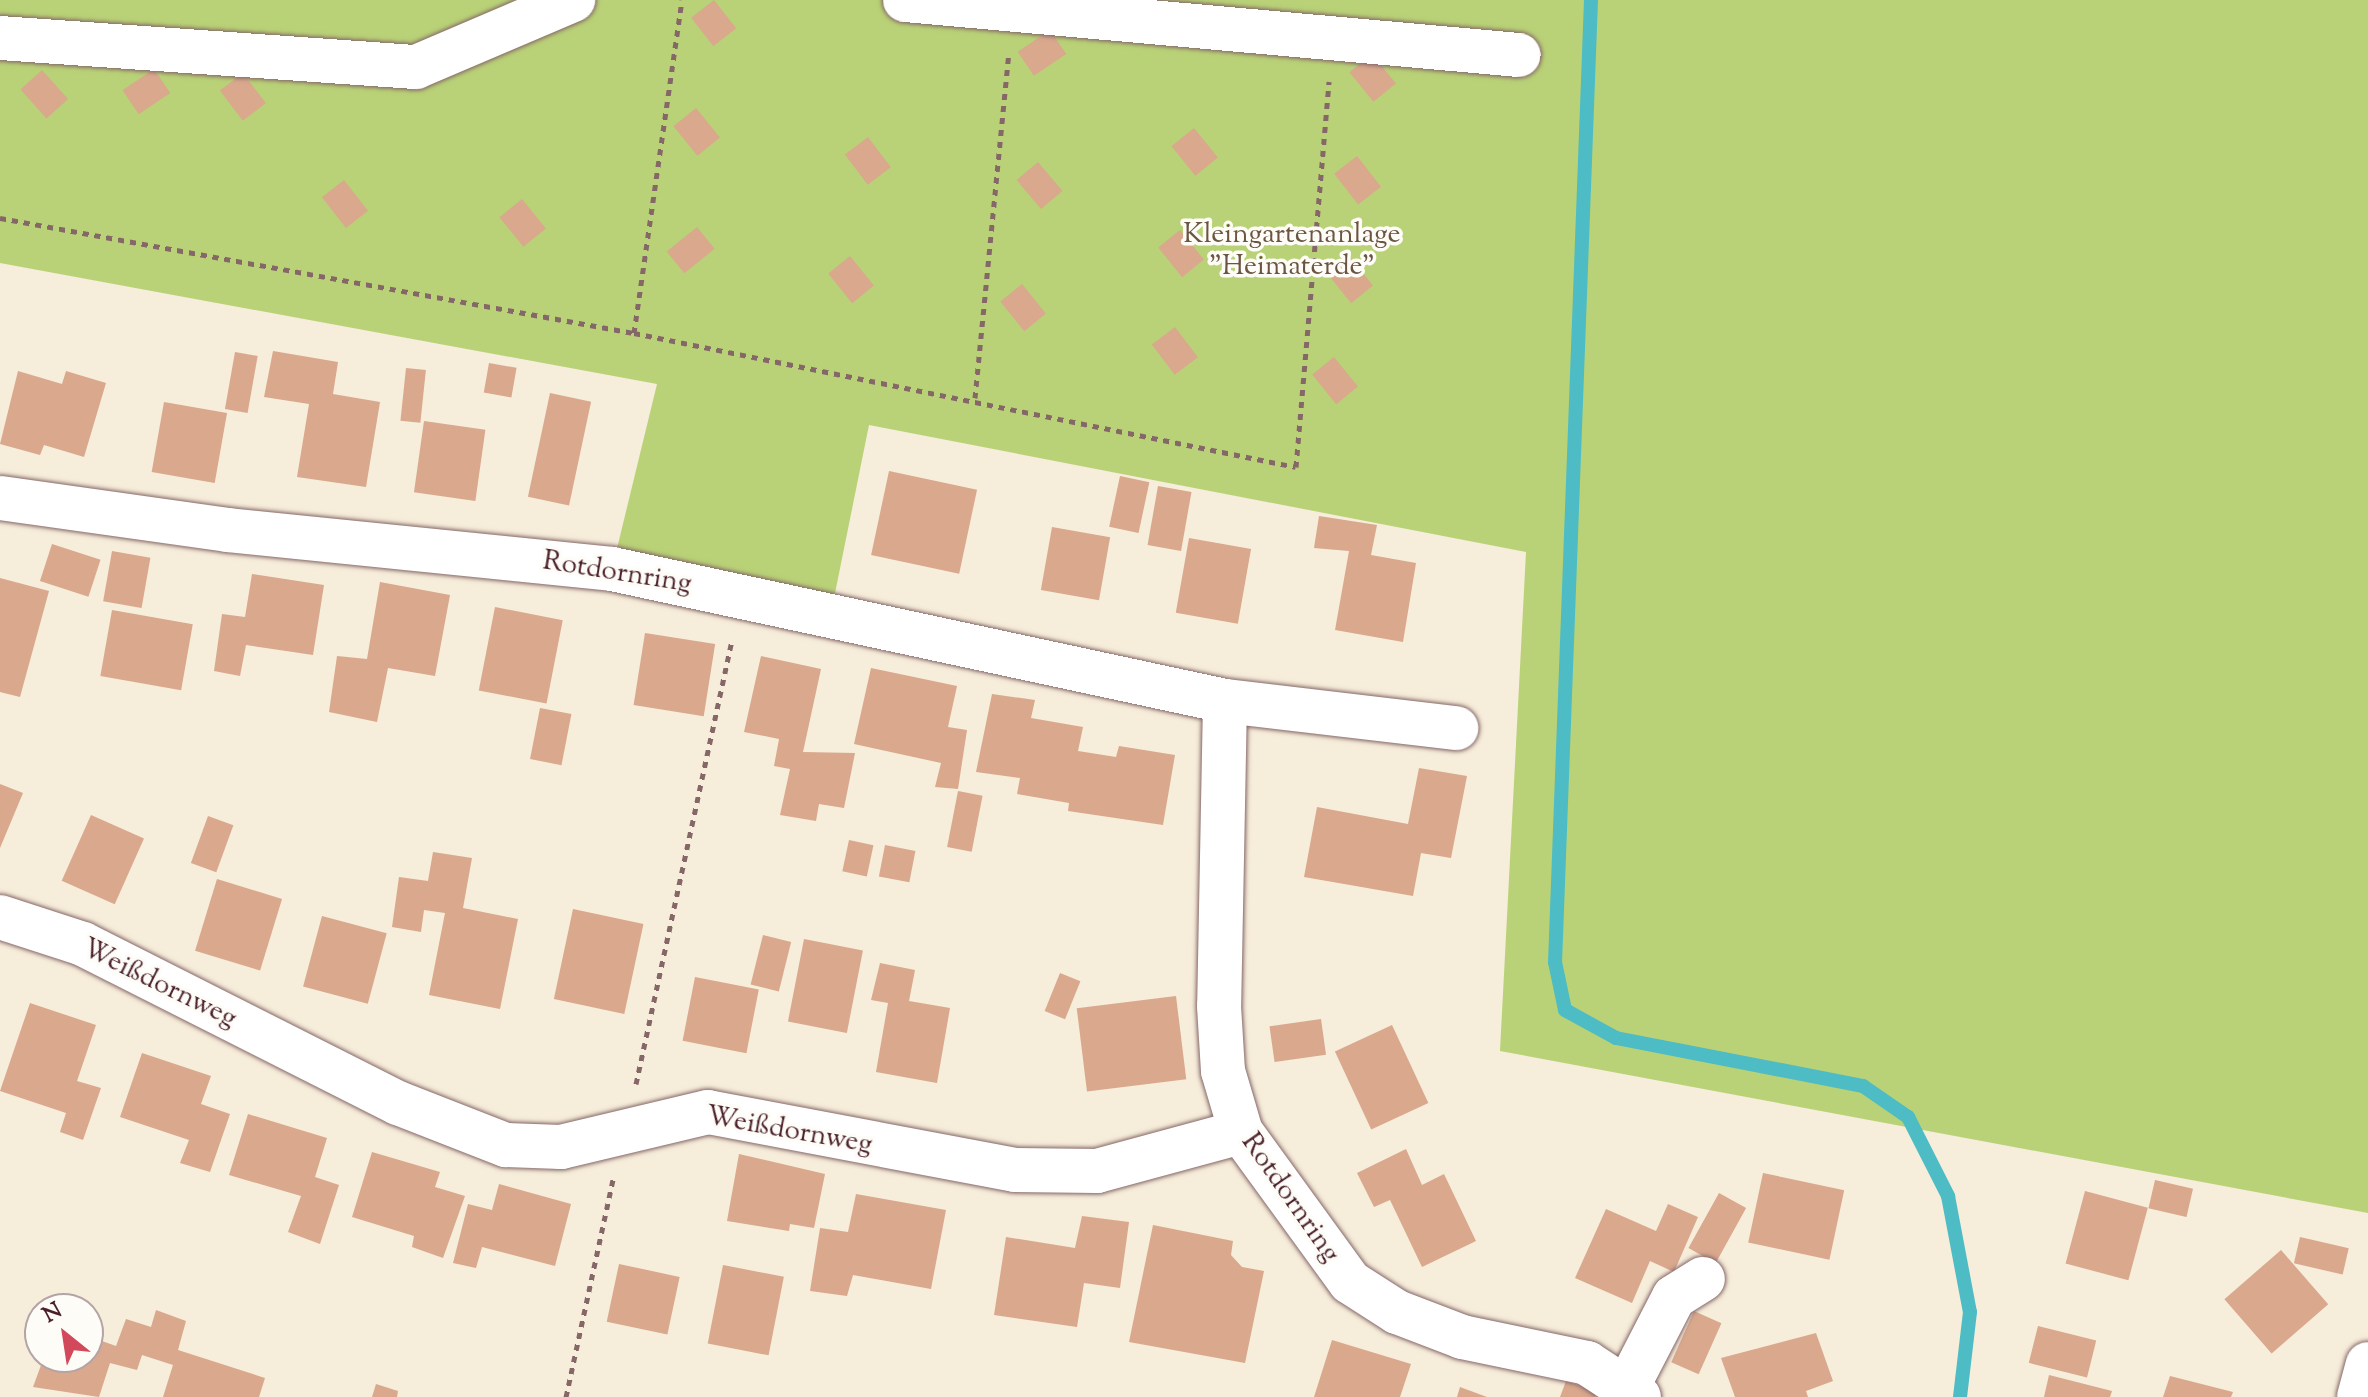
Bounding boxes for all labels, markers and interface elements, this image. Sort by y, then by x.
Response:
park label: Kleingartenanlage "Heimaterde" [1183,218,1401,284]
street label: Rotdornring [540,545,694,601]
street label: Weißdornweg [76,932,242,1036]
street label: Weißdornweg [703,1100,875,1162]
street label: Rotdornring [1233,1127,1347,1269]
north arrow [24,1293,104,1373]
text: N [37,1296,69,1332]

